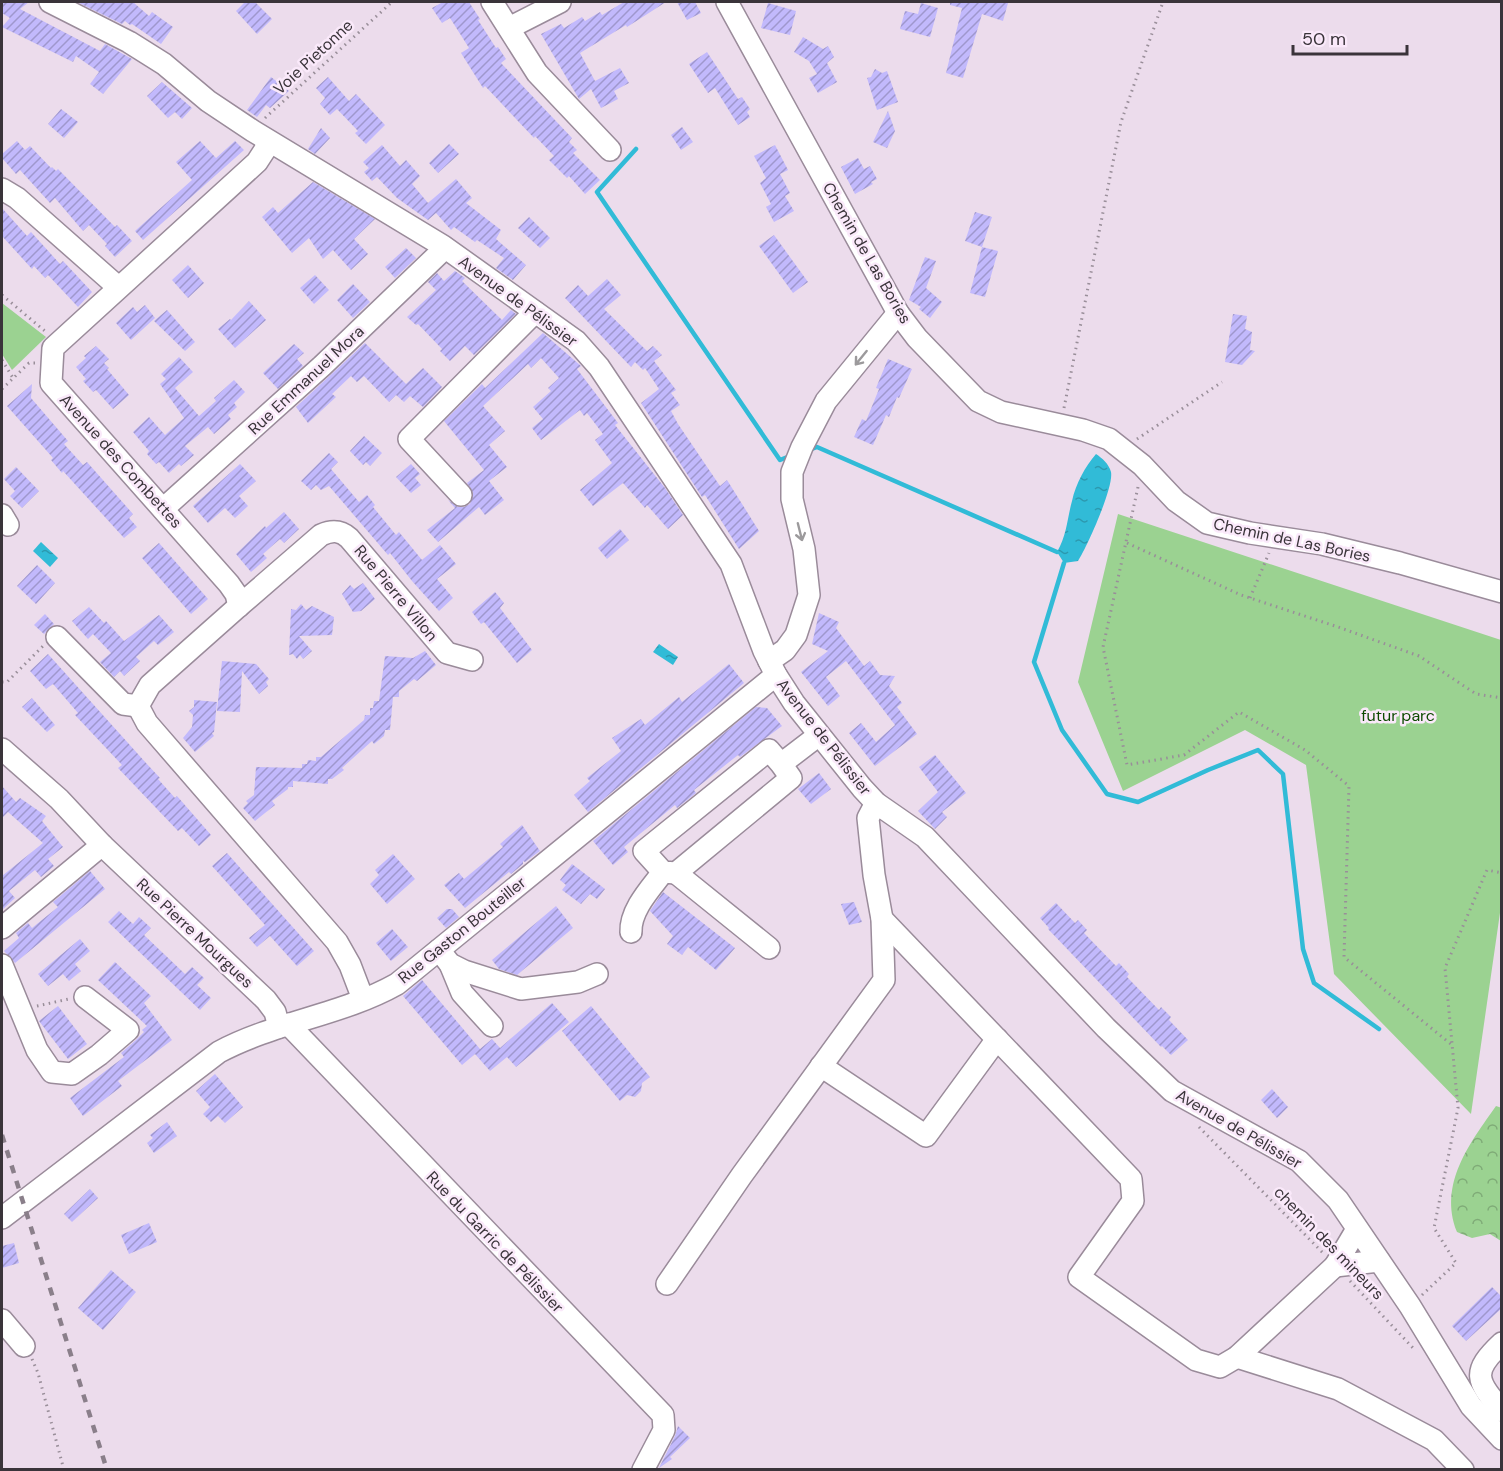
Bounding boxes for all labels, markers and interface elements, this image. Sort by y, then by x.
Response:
street label: Voie Pietonne [269,15,357,99]
scale bar [1293,18,1407,56]
text: 50 m [1302,27,1346,51]
street label: Chemin de Las Bories [818,178,916,328]
street label: Avenue de Pélissier [454,251,582,351]
street label: Rue Emmanuel Mora [244,321,368,439]
one-way arrow [855,350,868,366]
street label: Avenue des Combettes [55,389,187,533]
street label: Chemin de Las Bories [1212,513,1372,567]
one-way arrow [795,522,807,541]
street label: Rue Pierre Villon [350,540,442,646]
street label: Avenue de Pélissier [772,674,876,800]
park label: futur parc [1361,705,1435,726]
street label: Rue Gaston Bouteiller [394,872,530,988]
street label: Rue Pierre Mourgues [132,873,258,993]
street label: Avenue de Pélissier [1172,1084,1306,1174]
street label: Rue du Garric de Pélissier [422,1167,568,1317]
street label: chemin des mineurs [1269,1182,1389,1304]

